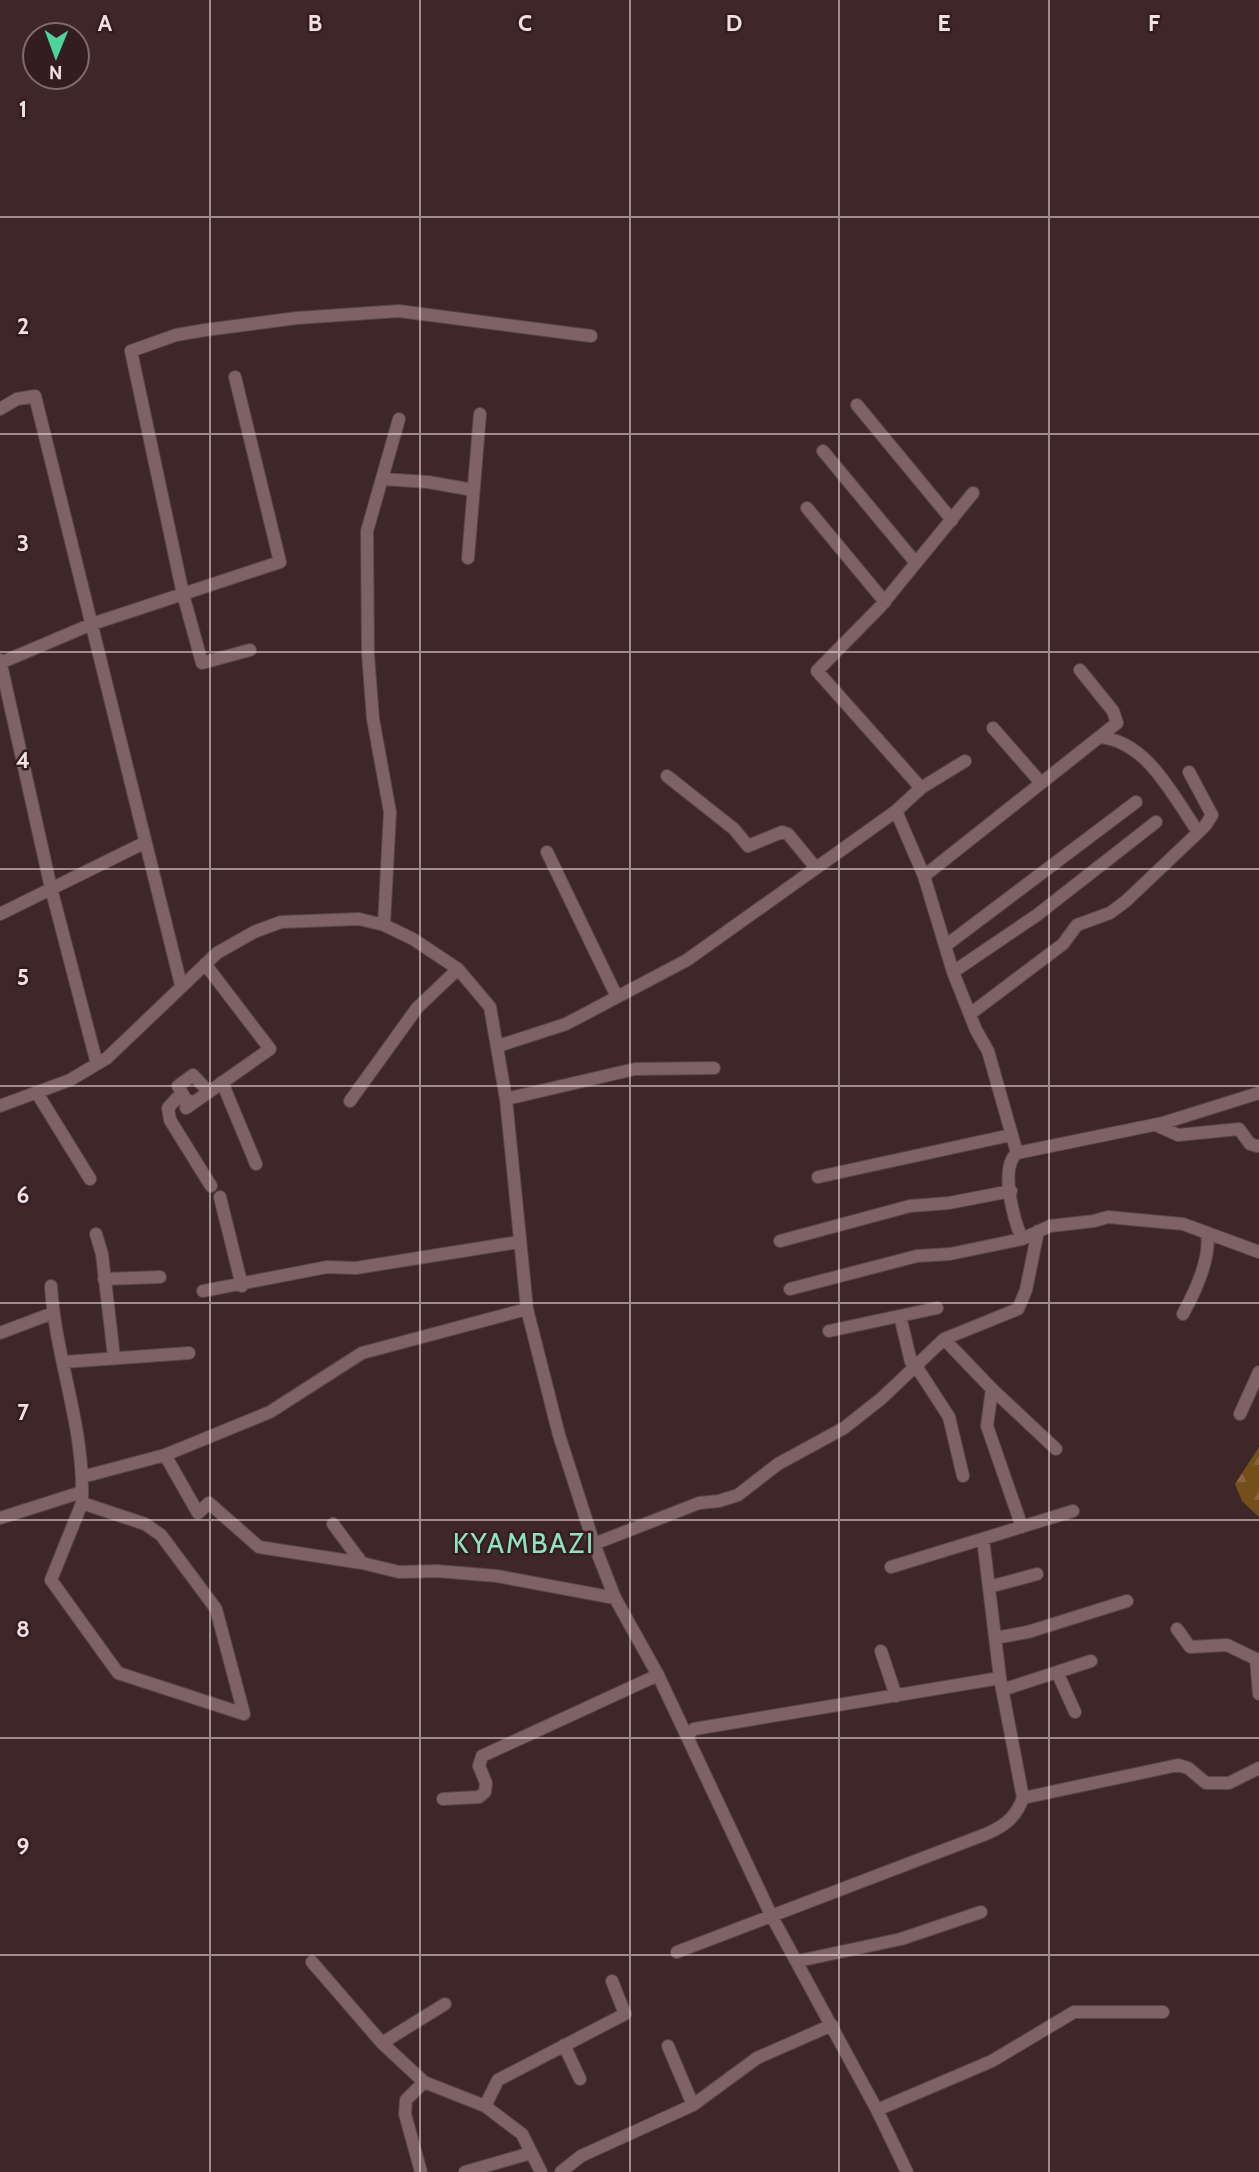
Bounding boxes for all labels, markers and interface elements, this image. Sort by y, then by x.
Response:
text: A [98,9,113,37]
text: B [308,9,322,37]
text: C [518,9,532,37]
text: D [726,9,742,37]
text: E [937,9,951,37]
text: F [1148,9,1160,37]
north arrow [21,21,91,91]
text: N [49,61,63,84]
text: 1 [19,95,27,123]
text: 2 [17,312,29,340]
text: 3 [17,529,29,557]
text: 4 [16,746,30,774]
text: 5 [17,963,29,991]
text: 6 [17,1181,29,1209]
text: 7 [17,1398,29,1426]
district label: KYAMBAZI [453,1526,595,1560]
text: 8 [16,1615,30,1643]
text: 9 [17,1832,29,1860]

